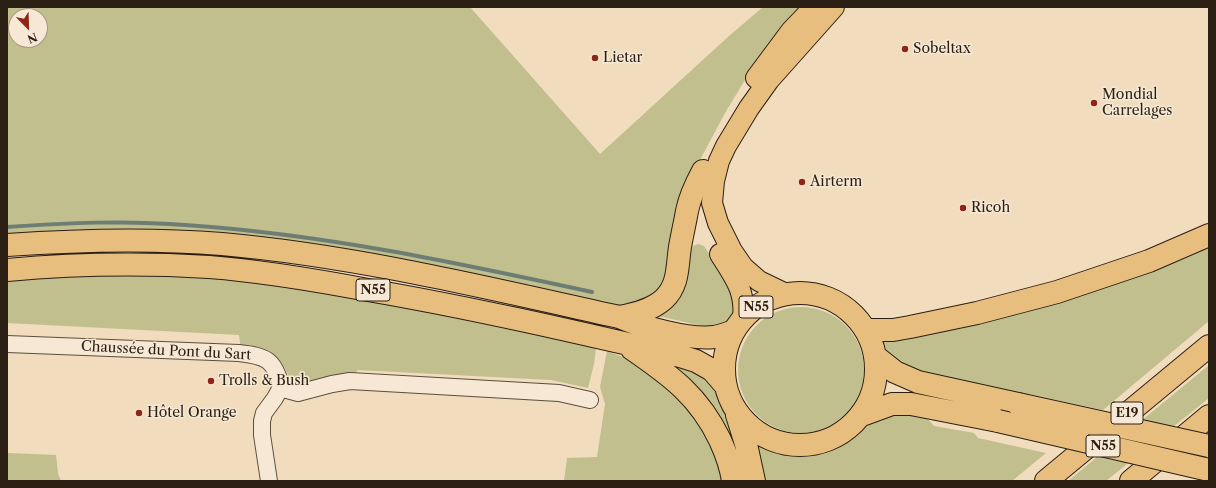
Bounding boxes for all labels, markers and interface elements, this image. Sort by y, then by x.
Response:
north arrow [8,8,48,48]
text: N [25,30,39,46]
place label: Sobeltax [913,41,971,57]
marker: Sobeltax [900,44,910,54]
place label: Lietar [603,50,643,66]
marker: Lietar [590,53,600,63]
place label: Mondial Carrelages [1102,87,1172,120]
marker: Mondial Carrelages [1089,98,1099,108]
place label: Airterm [810,174,862,190]
marker: Airterm [797,177,807,187]
place label: Ricoh [971,200,1010,216]
marker: Ricoh [958,203,968,213]
road number: N55 [356,279,390,301]
road number: N55 [739,296,773,318]
street label: Chaussée du Pont du Sart [80,338,252,364]
place label: Trolls & Bush [219,373,309,389]
marker: Trolls & Bush [206,376,216,386]
road number: E19 [1111,402,1143,424]
place label: Hôtel Orange [147,405,237,421]
marker: Hôtel Orange [134,408,144,418]
road number: N55 [1086,435,1120,457]

